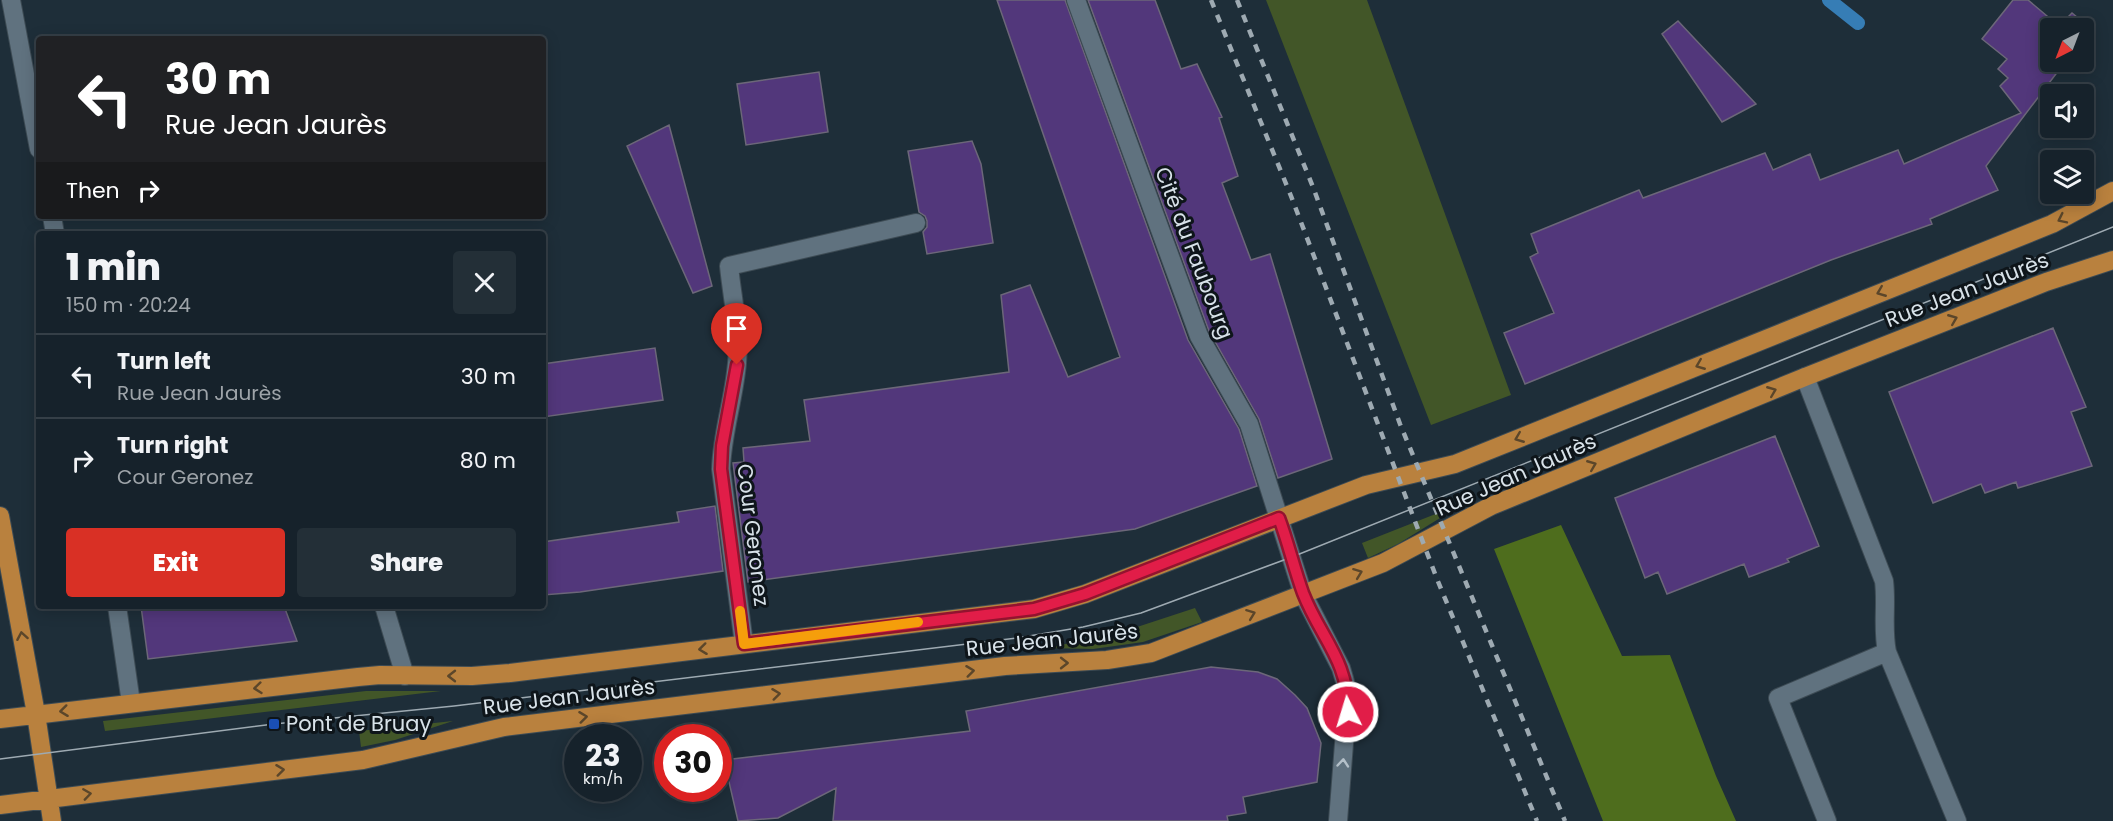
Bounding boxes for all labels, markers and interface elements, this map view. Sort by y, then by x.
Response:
north arrow [2040,18,2094,72]
map controls [2040,18,2094,204]
text: 30 m [165,50,271,109]
icon: left [66,60,144,138]
button: sound [2040,84,2094,138]
text: Rue Jean Jaurès [165,106,387,143]
button: layers [2040,150,2094,204]
street label: Cité du Faubourg [1148,163,1241,343]
icon: right [132,174,165,207]
text: Then [66,175,120,206]
one-way arrow [2057,211,2068,223]
text: 1 min [66,242,161,293]
street label: Rue Jean Jaurès [1881,245,2053,334]
button: close [453,251,516,314]
one-way arrow [1876,285,1887,297]
text: 150 m · 20:24 [66,291,191,319]
pin [711,303,762,365]
icon: arrive [720,312,753,345]
one-way arrow [1947,314,1958,326]
text: Turn left [117,346,211,377]
one-way arrow [1695,358,1706,370]
icon: left [66,360,99,393]
text: 30 m [461,361,516,392]
text: Rue Jean Jaurès [117,379,282,407]
one-way arrow [1766,386,1777,398]
street label: Rue Jean Jaurès [1431,426,1601,523]
text: Turn right [117,430,228,461]
one-way arrow [1515,431,1526,443]
icon: right [66,444,99,477]
text: 80 m [460,445,516,476]
one-way arrow [1586,460,1597,472]
street label: Cour Geronez [730,462,777,608]
text: Cour Geronez [117,463,253,491]
button: Exit [66,528,285,597]
button: Share [297,528,516,597]
one-way arrow [1352,567,1363,580]
one-way arrow [1245,609,1255,622]
street label: Rue Jean Jaurès [964,616,1139,663]
one-way arrow [16,632,29,642]
one-way arrow [698,642,707,655]
one-way arrow [1059,657,1068,669]
one-way arrow [965,665,975,677]
one-way arrow [447,670,456,682]
street label: Rue Jean Jaurès [481,672,656,721]
position arrow [1316,680,1380,744]
one-way arrow [253,681,262,694]
one-way arrow [772,688,781,701]
one-way arrow [59,704,69,717]
place label: Pont de Bruay [286,709,431,738]
one-way arrow [578,711,587,724]
marker: Pont de Bruay [267,717,281,731]
speed limit sign: 30 [654,724,732,802]
text: 23 [585,734,621,777]
one-way arrow [1336,758,1349,767]
one-way arrow [276,765,285,777]
text: km/h [583,768,623,789]
one-way arrow [82,788,91,801]

